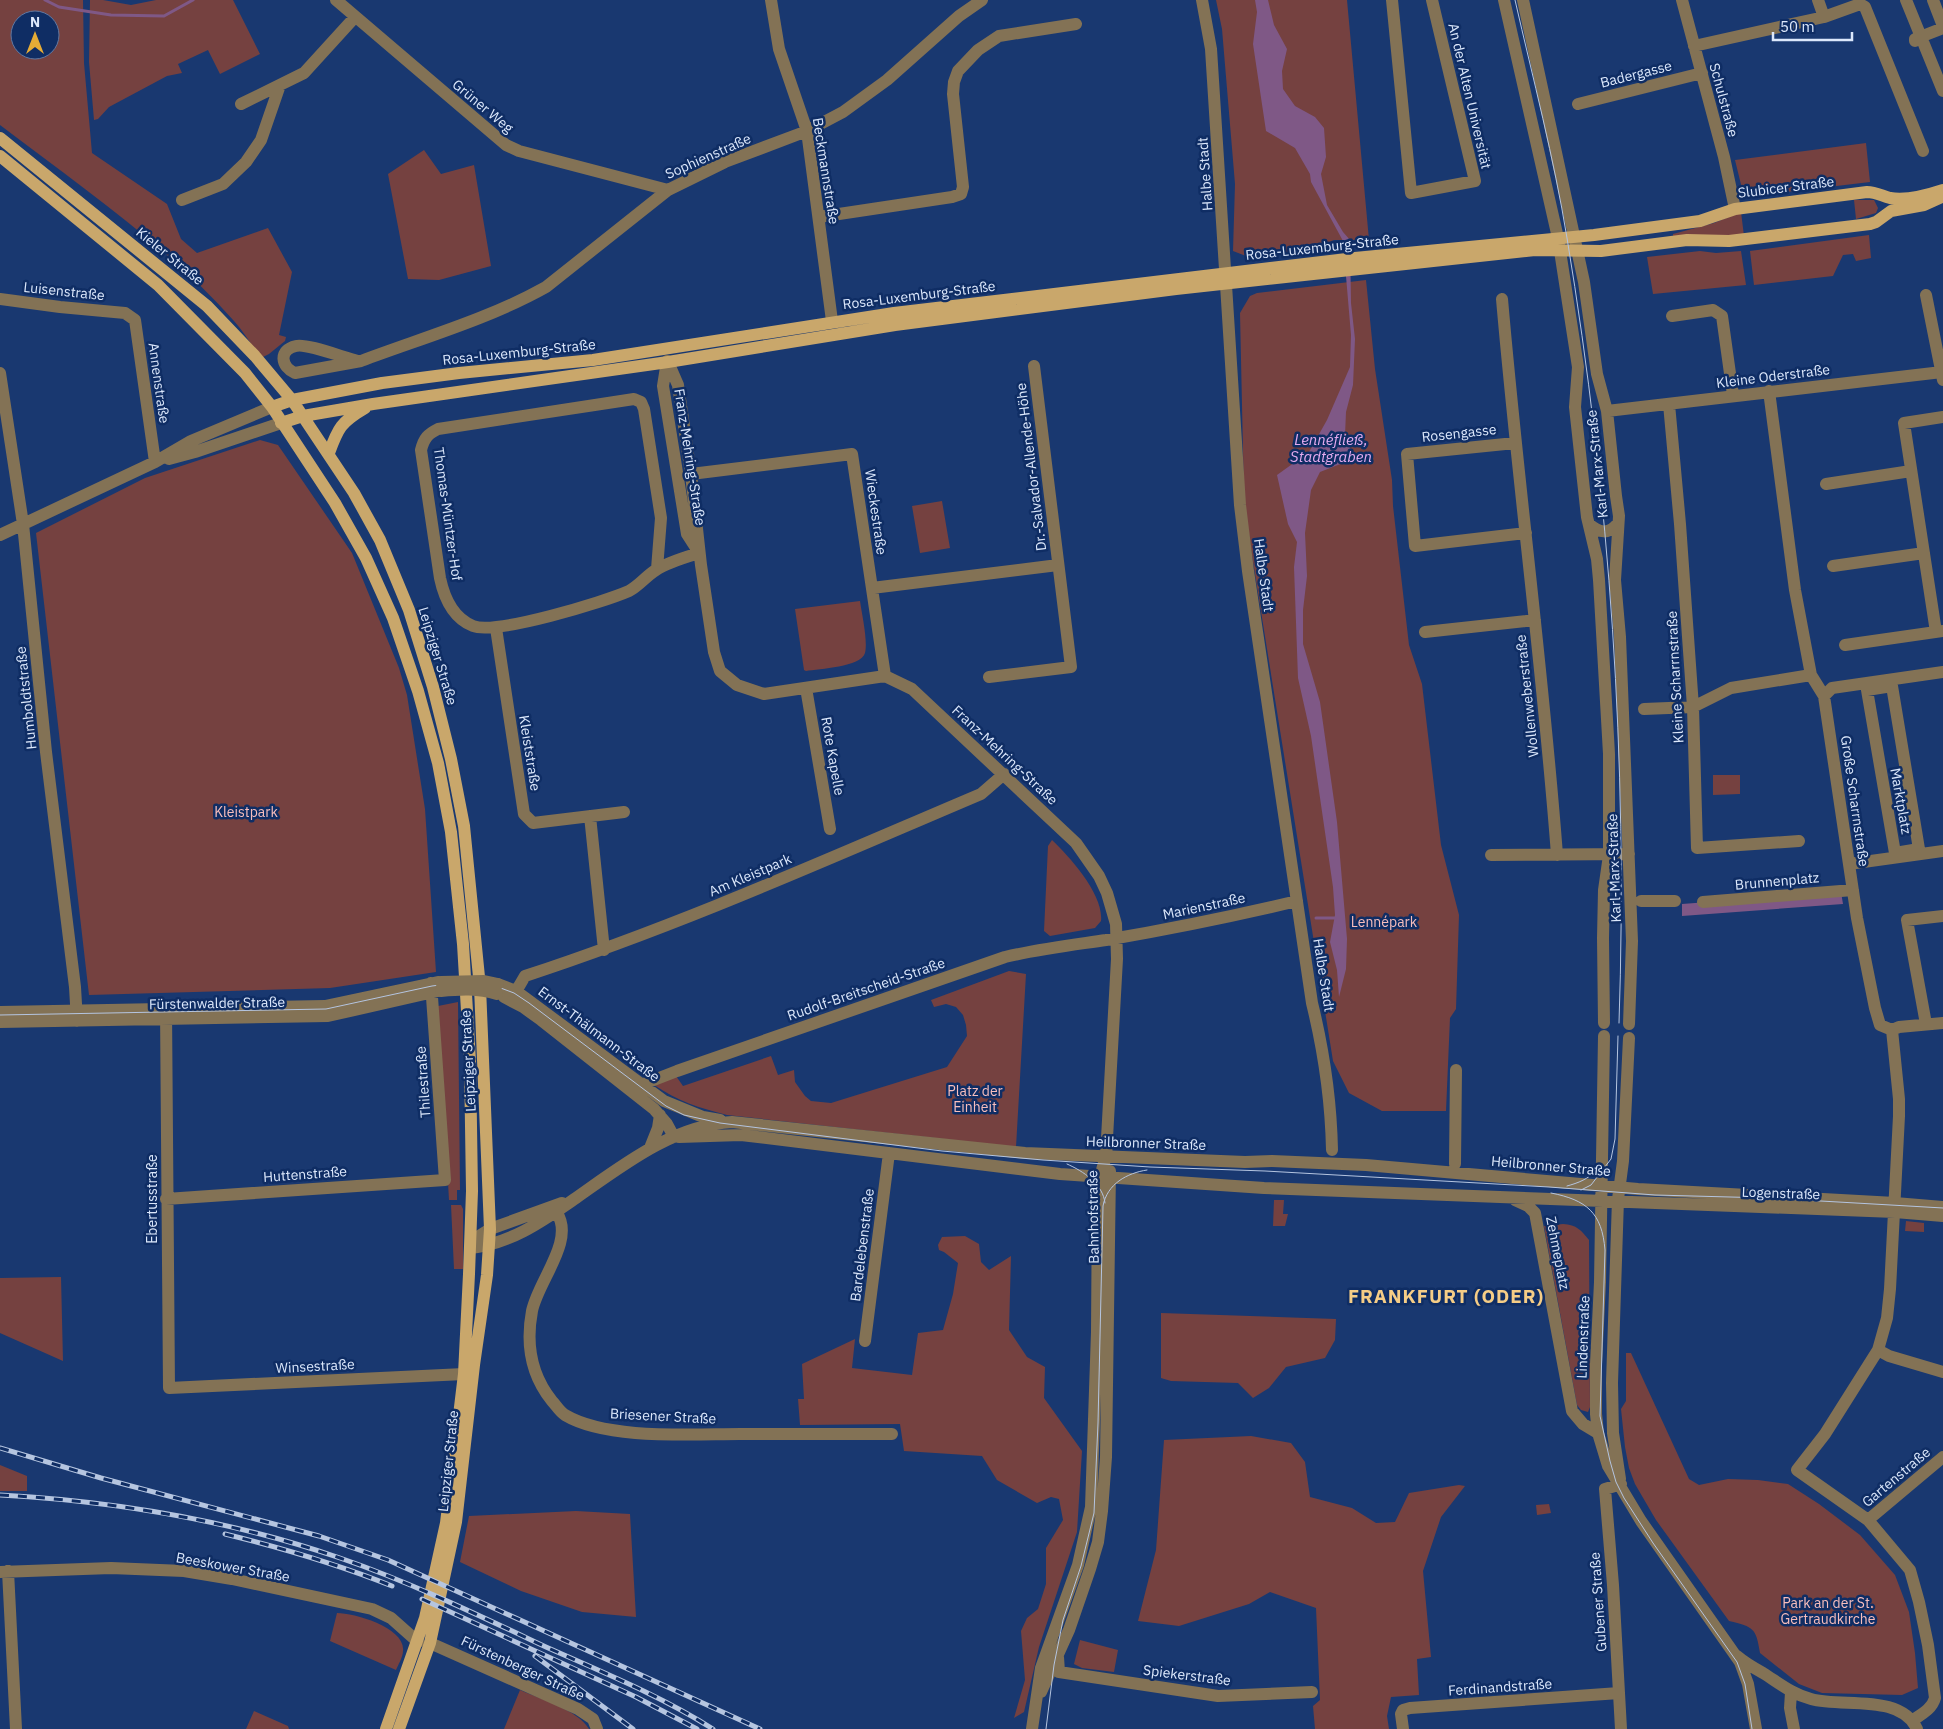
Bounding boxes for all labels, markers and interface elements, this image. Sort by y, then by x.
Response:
north arrow [10,10,60,60]
scale bar [1773,10,1852,42]
text: N [30,13,40,31]
text: 50 m [1780,17,1815,36]
street label: An der Alten Universität [1444,21,1496,171]
street label: Badergasse [1598,56,1674,92]
street label: Schulstraße [1706,61,1743,139]
street label: Grüner Weg [449,75,518,137]
street label: Beckmannstraße [809,116,843,226]
street label: Sophienstraße [662,129,754,183]
street label: Halbe Stadt [1193,136,1217,211]
street label: Slubicer Straße [1737,172,1835,202]
street label: Kieler Straße [132,223,208,289]
street label: Rosa-Luxemburg-Straße [1245,230,1400,264]
street label: Rosa-Luxemburg-Straße [842,277,997,313]
street label: Luisenstraße [22,278,106,304]
street label: Rosa-Luxemburg-Straße [442,335,597,369]
street label: Annenstraße [144,341,174,425]
street label: Kleine Oderstraße [1715,360,1831,392]
street label: Dr.-Salvador-Allende-Höhe [1012,382,1050,552]
street label: Franz-Mehring-Straße [670,387,710,527]
street label: Karl-Marx-Straße [1582,409,1612,519]
street label: Rosengasse [1421,420,1498,446]
water label: Lennéfließ, Stadtgraben [1290,430,1372,466]
street label: Thomas-Müntzer-Hof [430,446,466,582]
street label: Wieckestraße [861,468,891,556]
street label: Halbe Stadt [1250,537,1278,613]
street label: Leipziger Straße [415,605,462,708]
street label: Kleine Scharrnstraße [1663,610,1687,744]
street label: Wollenweberstraße [1512,633,1542,758]
street label: Humboldtstraße [12,645,40,751]
street label: Franz-Mehring-Straße [948,701,1062,809]
street label: Kleiststraße [515,714,545,792]
street label: Rote Kapelle [817,715,849,797]
street label: Große Scharrnstraße [1837,734,1873,868]
street label: Marktplatz [1886,766,1916,836]
park label: Kleistpark [214,803,278,821]
street label: Karl-Marx-Straße [1603,813,1625,923]
street label: Am Kleistpark [706,849,795,901]
street label: Brunnenplatz [1734,868,1820,894]
street label: Marienstraße [1161,888,1247,924]
park label: Lennépark [1351,913,1418,931]
street label: Halbe Stadt [1309,937,1339,1013]
street label: Rudolf-Breitscheid-Straße [785,953,948,1024]
street label: Ernst-Thälmann-Straße [535,982,664,1086]
street label: Fürstenwalder Straße [149,993,286,1013]
street label: Leipziger Straße [456,1009,480,1112]
street label: Thilestraße [411,1045,434,1118]
park label: Platz der Einheit [947,1082,1003,1116]
street label: Heilbronner Straße [1086,1132,1207,1154]
street label: Heilbronner Straße [1490,1152,1612,1180]
street label: Ebertusstraße [143,1154,161,1244]
street label: Huttenstraße [262,1162,348,1186]
street label: Bahnhofstraße [1083,1170,1103,1264]
street label: Logenstraße [1741,1183,1821,1203]
street label: Bardelebenstraße [846,1187,878,1302]
street label: Zehmeplatz [1542,1215,1574,1292]
district label: FRANKFURT (ODER) [1348,1284,1544,1308]
street label: Lindenstraße [1573,1295,1593,1379]
street label: Winsestraße [275,1355,355,1377]
street label: Briesener Straße [609,1404,717,1428]
street label: Leipziger Straße [434,1409,462,1513]
street label: Gartenstraße [1858,1443,1934,1511]
street label: Beeskower Straße [175,1548,292,1586]
street label: Gubener Straße [1586,1551,1610,1652]
park label: Park an der St. Gertraudkirche [1781,1594,1876,1628]
street label: Fürstenberger Straße [458,1632,588,1705]
street label: Spiekerstraße [1142,1661,1232,1689]
street label: Ferdinandstraße [1447,1674,1553,1700]

